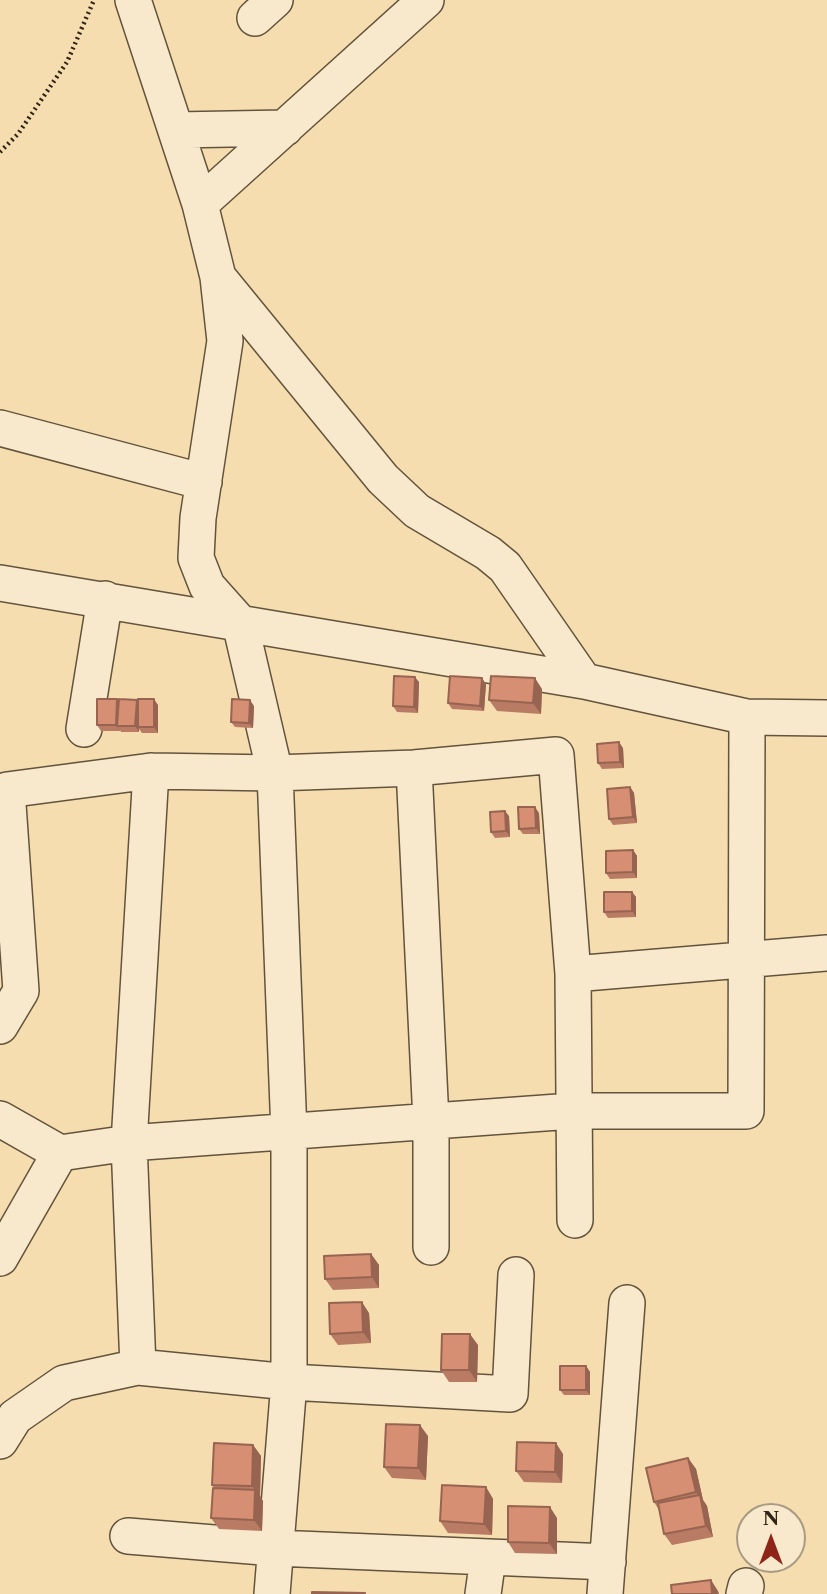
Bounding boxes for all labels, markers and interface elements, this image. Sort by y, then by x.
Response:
north arrow [736,1503,806,1573]
text: N [763,1507,779,1530]

